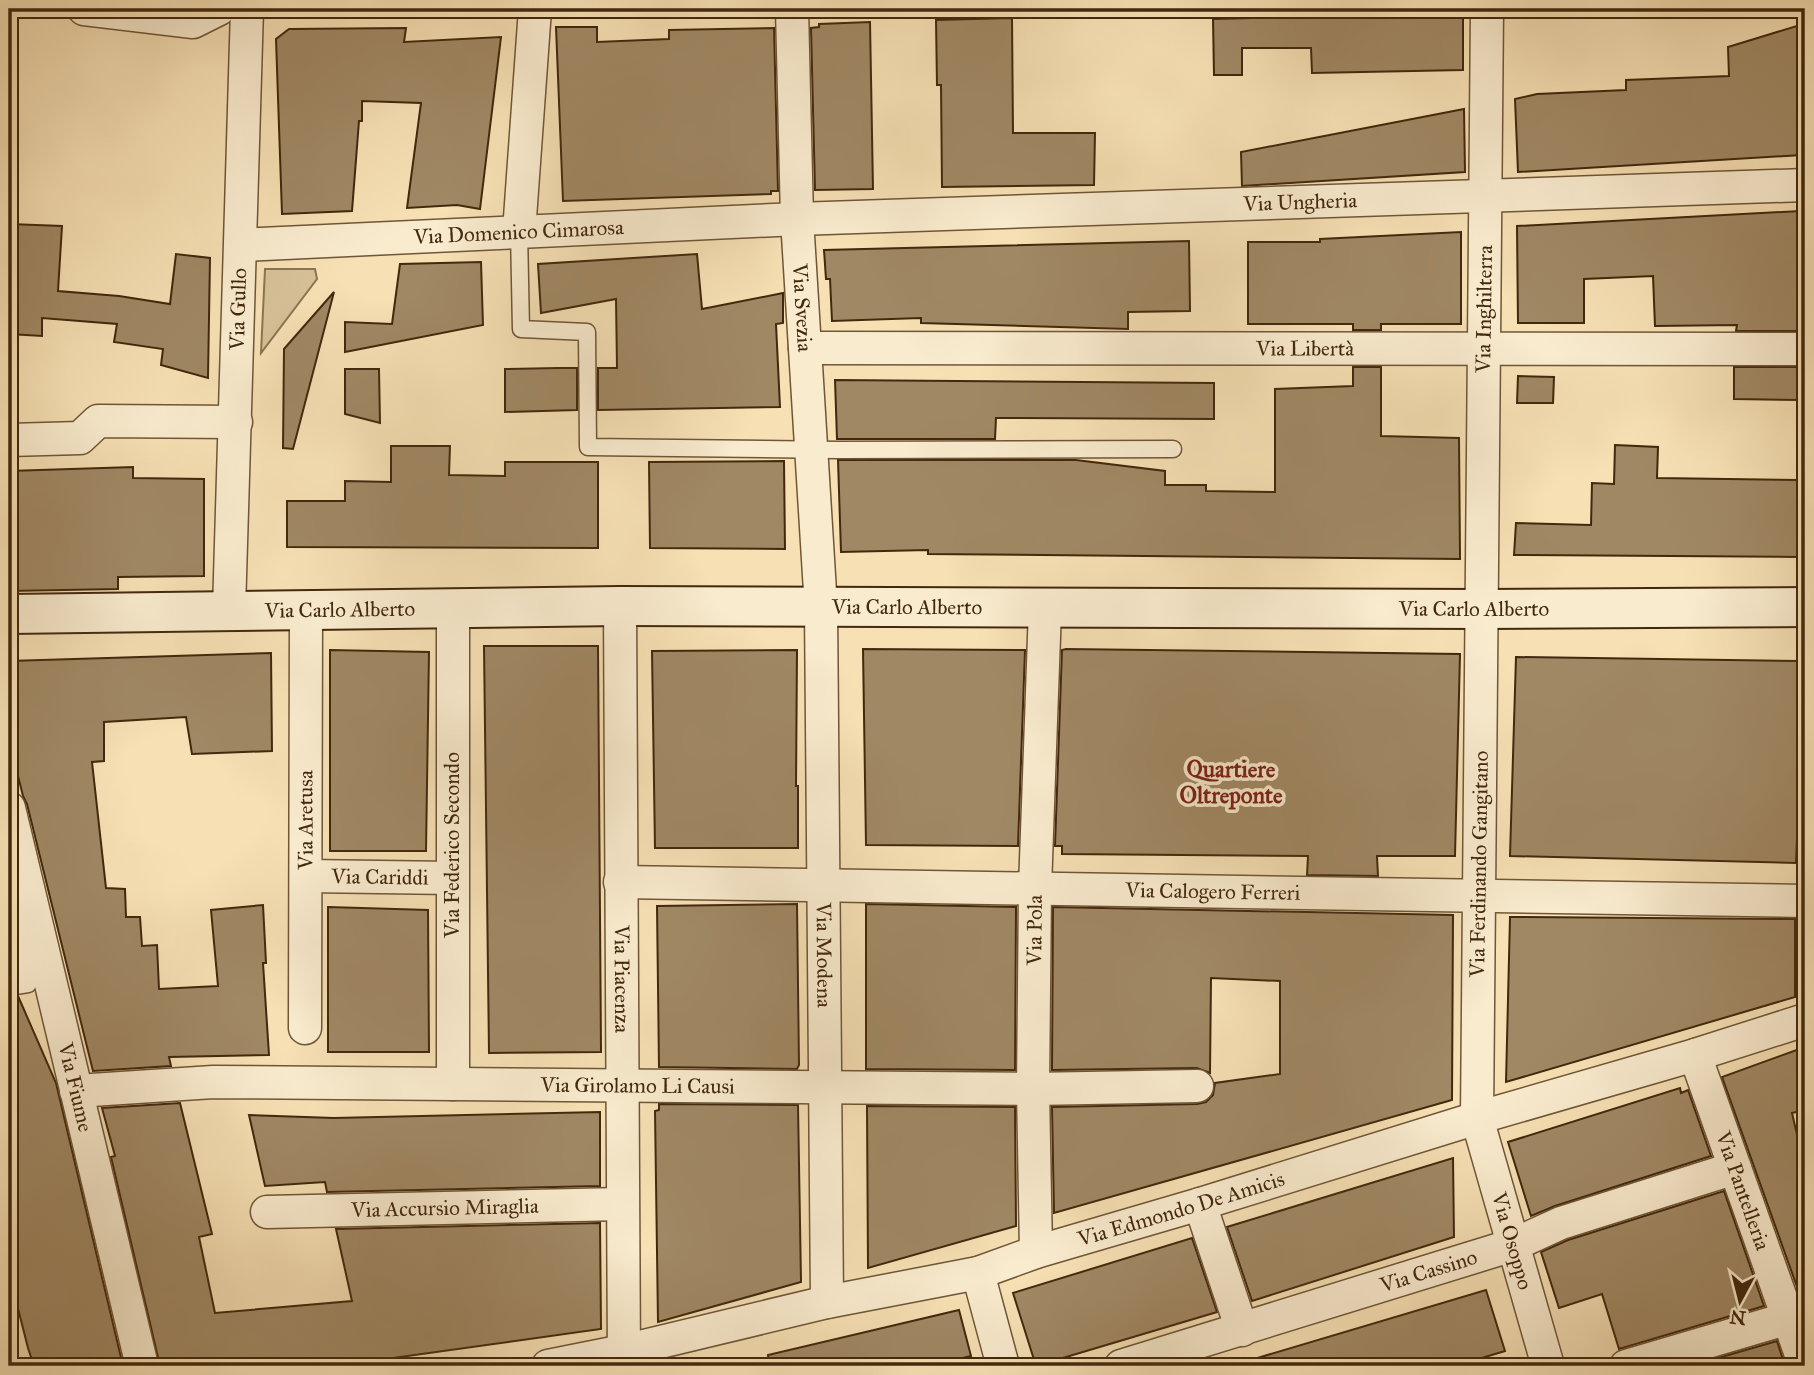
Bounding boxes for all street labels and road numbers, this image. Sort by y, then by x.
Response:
street label: Via Ungheria [1242,187,1358,217]
street label: Via Domenico Cimarosa [412,214,624,250]
street label: Via Inghilterra [1470,245,1498,374]
street label: Via Svezia [787,262,818,353]
street label: Via Gullo [224,267,252,352]
street label: Via Libertà [1255,335,1354,362]
street label: Via Carlo Alberto [831,594,982,620]
street label: Via Carlo Alberto [264,596,416,624]
street label: Via Carlo Alberto [1398,596,1550,622]
street label: Via Ferdinando Gangitano [1464,750,1494,979]
street label: Via Federico Secondo [439,752,465,939]
street label: Via Aretusa [292,770,319,871]
street label: Via Cariddi [330,863,429,891]
street label: Via Calogero Ferreri [1124,877,1301,906]
street label: Via Pola [1021,895,1048,966]
street label: Via Modena [811,901,837,1008]
street label: Via Piacenza [609,924,635,1033]
street label: Via Fiume [52,1039,99,1135]
street label: Via Girolamo Li Causi [539,1072,735,1099]
street label: Via Pantelleria [1710,1127,1776,1254]
street label: Via Edmondo De Amicis [1074,1166,1288,1252]
street label: Via Osoppo [1486,1188,1539,1293]
street label: Via Accursio Miraglia [350,1193,539,1223]
street label: Via Cassino [1376,1244,1481,1299]

